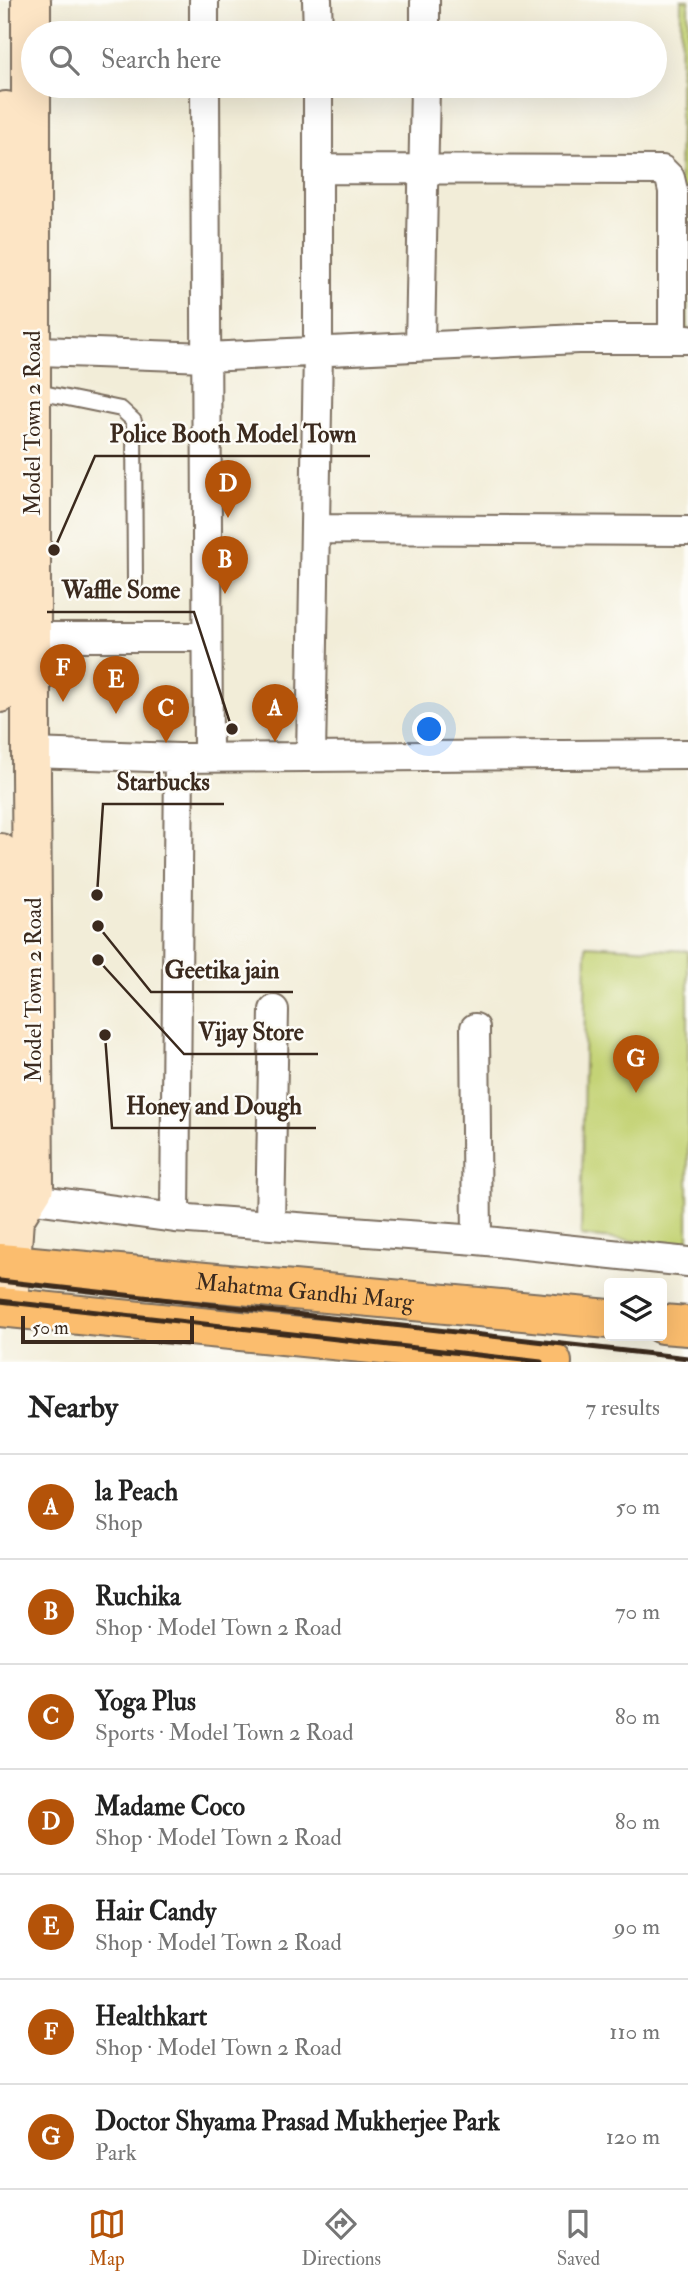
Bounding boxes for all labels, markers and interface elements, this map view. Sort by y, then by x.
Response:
search box [21,21,667,98]
icon: search [45,41,83,79]
text: Search here [101,44,221,76]
street label: Model Town 2 Road [18,330,47,516]
callout: Police Booth Model Town [95,411,370,456]
text: Police Booth Model Town [110,419,357,450]
pin: D [205,460,251,518]
pin: B [202,536,248,594]
callout: Waffle Some [47,567,194,612]
text: Waffle Some [61,575,180,606]
pin: F [40,644,86,702]
pin: E [93,656,139,714]
pin: A [252,684,298,742]
pin: C [143,685,189,743]
your location [412,712,446,746]
callout: Starbucks [103,759,224,804]
text: Starbucks [116,767,210,798]
street label: Model Town 2 Road [19,897,48,1083]
callout: Geetika jain [151,947,293,992]
text: Geetika jain [165,955,280,986]
callout: Vijay Store [184,1009,318,1054]
text: Vijay Store [197,1017,304,1048]
pin: G [613,1035,659,1093]
callout: Honey and Dough [112,1083,316,1128]
text: Honey and Dough [126,1091,302,1122]
street label: Mahatma Gandhi Marg [194,1267,416,1316]
map controls [604,1278,667,1341]
button: layers [604,1278,667,1341]
scale bar [21,1313,194,1345]
text: 50 m [32,1316,69,1340]
text: Nearby [28,1389,118,1426]
text: 7 results [586,1393,660,1422]
text: la Peach [95,1476,178,1508]
text: A [44,1492,58,1521]
text: 50 m [616,1492,660,1521]
text: Shop [95,1508,143,1537]
text: Ruchika [95,1581,181,1613]
text: B [43,1597,59,1626]
text: 70 m [615,1597,660,1626]
text: Shop · Model Town 2 Road [95,1613,342,1642]
text: Yoga Plus [95,1686,196,1718]
text: C [43,1702,59,1731]
text: 80 m [615,1702,660,1731]
text: Sports · Model Town 2 Road [95,1718,354,1747]
text: Madame Coco [95,1791,245,1823]
text: D [42,1807,60,1836]
text: 80 m [615,1807,660,1836]
text: Shop · Model Town 2 Road [95,1823,342,1852]
text: Hair Candy [95,1896,216,1928]
text: E [43,1912,59,1941]
text: 90 m [614,1912,660,1941]
text: Shop · Model Town 2 Road [95,1928,342,1957]
text: Healthkart [95,2001,207,2033]
text: F [44,2017,58,2046]
text: 110 m [609,2017,660,2046]
text: Shop · Model Town 2 Road [95,2033,342,2062]
text: Doctor Shyama Prasad Mukherjee Park [95,2106,500,2138]
text: G [41,2122,61,2151]
text: 120 m [606,2122,660,2151]
text: Park [95,2138,137,2167]
tab: Map [88,2205,126,2271]
tab: Directions [301,2205,381,2271]
tab: Saved [557,2205,600,2271]

